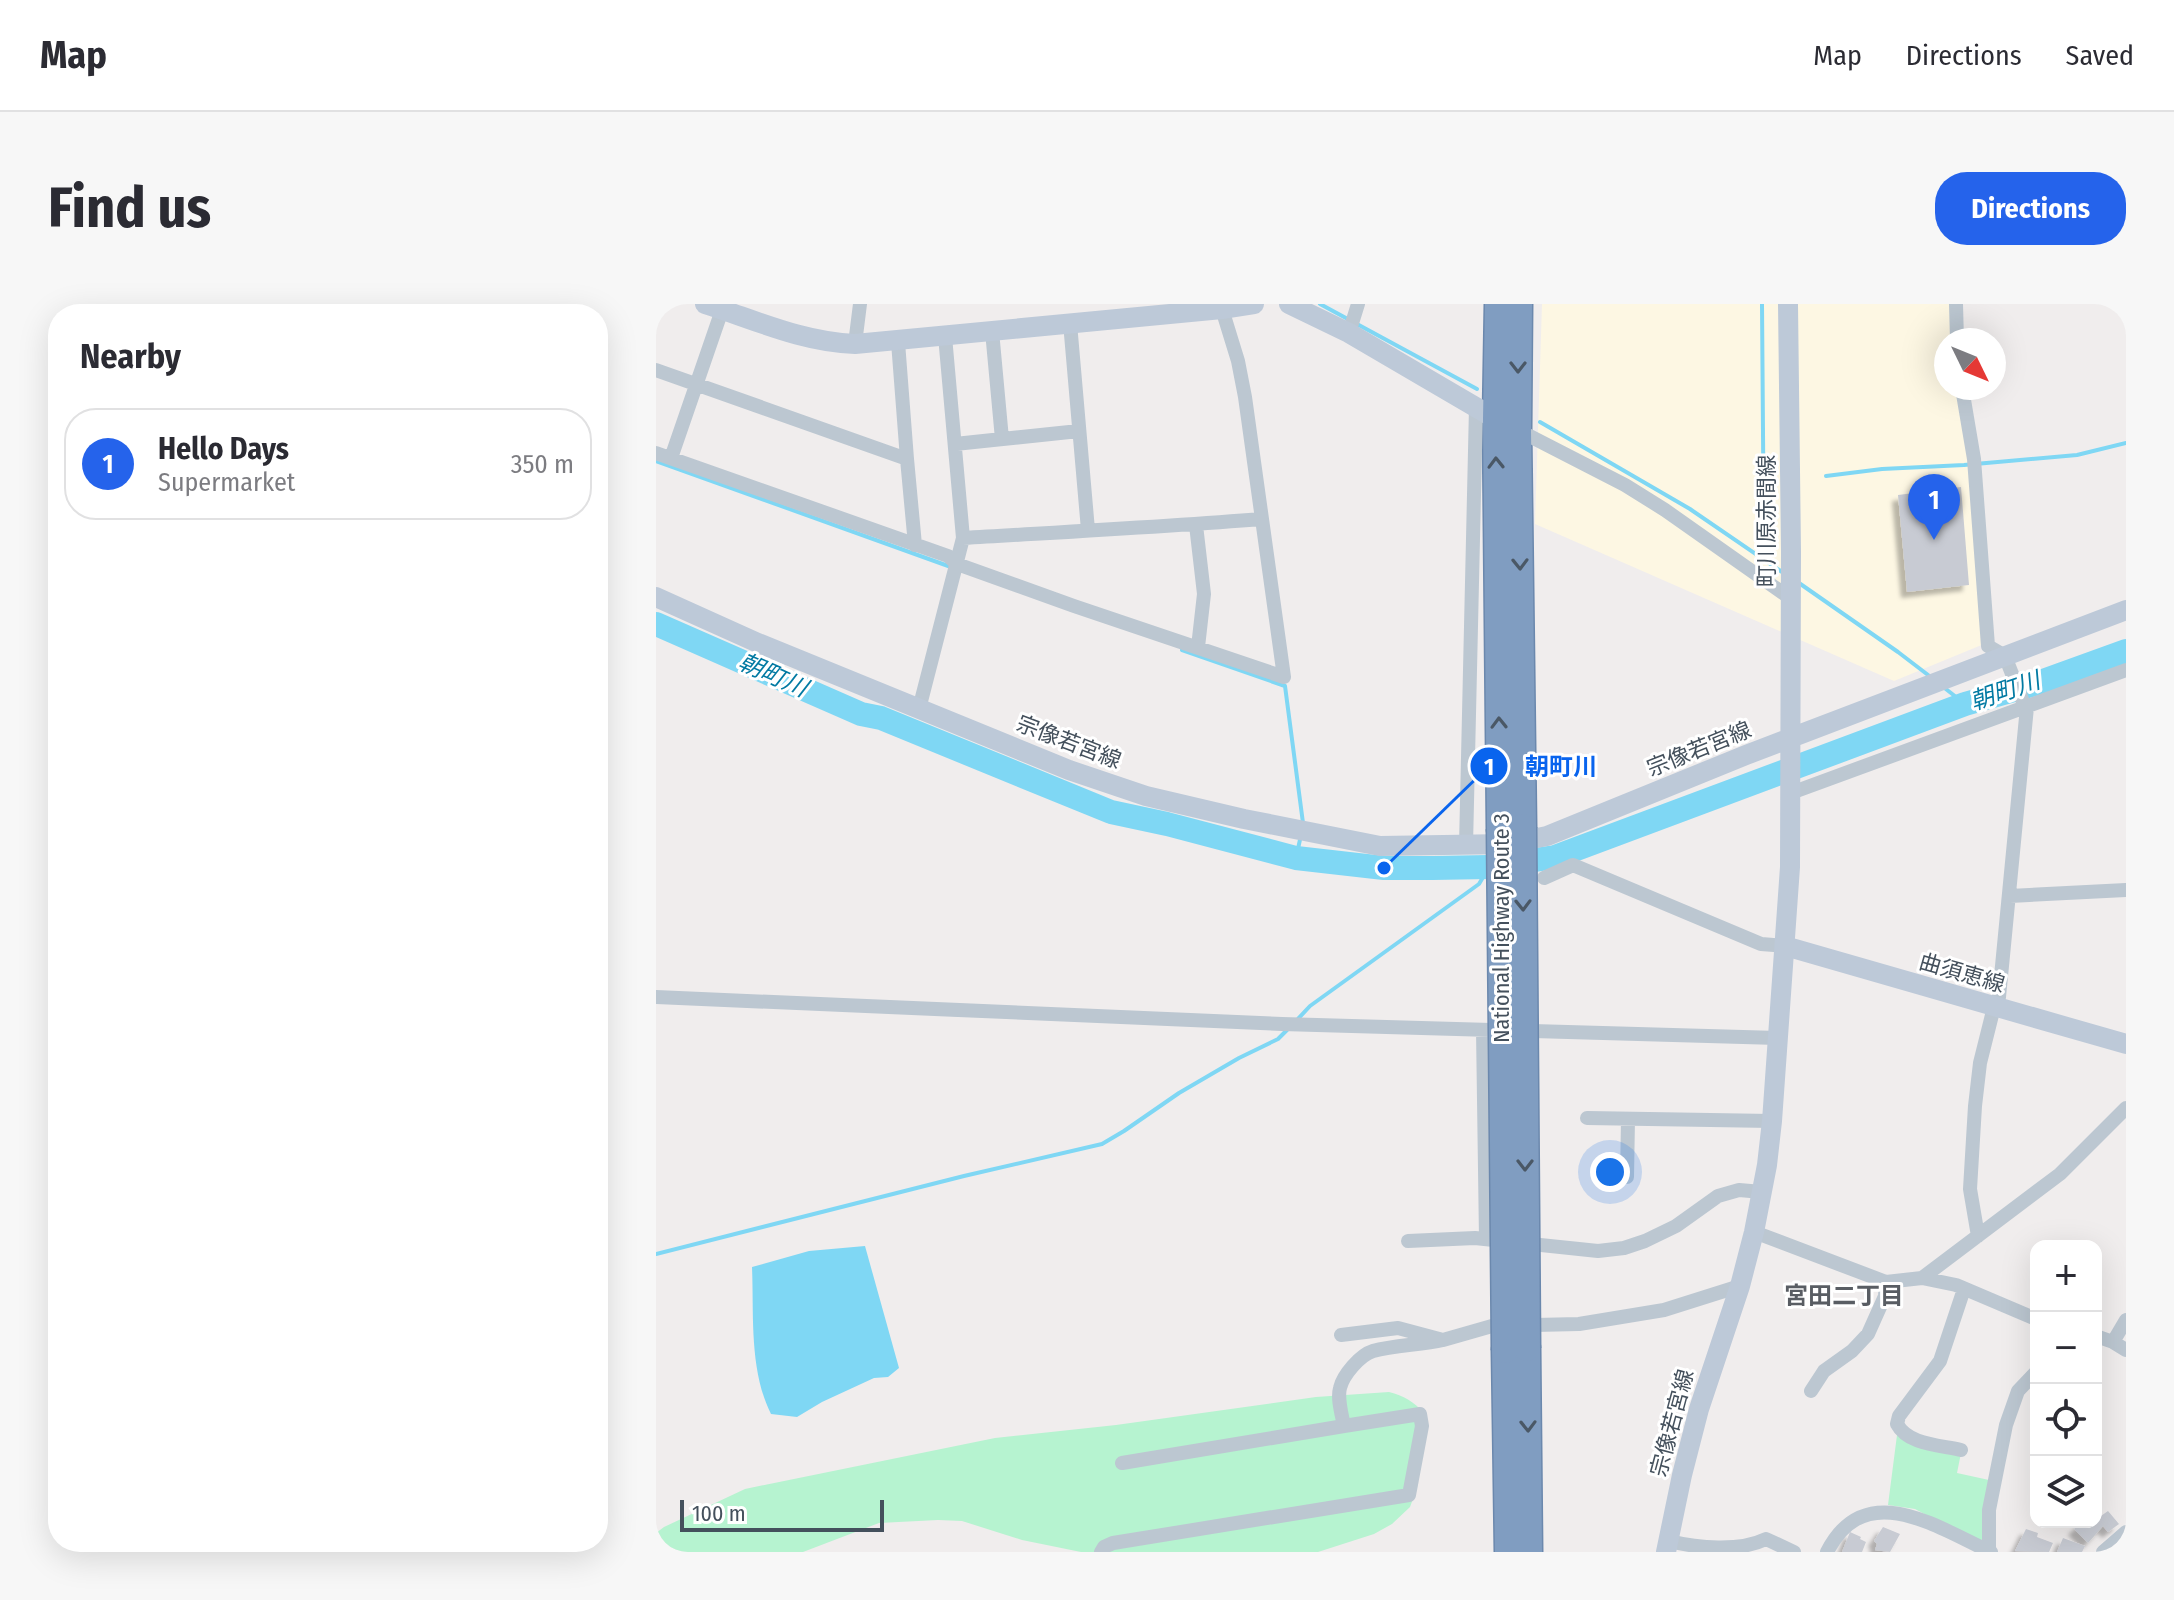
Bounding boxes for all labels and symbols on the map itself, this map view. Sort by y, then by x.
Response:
north arrow [1934,328,2006,400]
one-way arrow [1509,361,1527,374]
street label: 町川原赤間線 [1753,455,1780,587]
one-way arrow [1488,456,1505,469]
pin: 1 [1908,474,1960,540]
one-way arrow [1511,558,1528,571]
water label: 朝町川 [734,648,814,704]
water label: 朝町川 [1966,665,2046,716]
street label: 宗像若宮線 [1013,710,1125,774]
one-way arrow [1490,716,1508,729]
street label: 宗像若宮線 [1643,716,1755,782]
callout: 朝町川 [1469,742,1613,790]
text: 1 [1484,753,1494,781]
text: 朝町川 [1525,753,1597,781]
street label: National Highway Route 3 [1488,813,1515,1043]
one-way arrow [1515,899,1532,912]
street label: 曲須恵線 [1916,948,2008,998]
your location [1590,1152,1630,1192]
one-way arrow [1516,1159,1534,1172]
district label: 宮田二丁目 [1784,1282,1904,1310]
street label: 宗像若宮線 [1645,1366,1699,1480]
one-way arrow [1519,1420,1536,1433]
scale bar [680,1496,884,1532]

